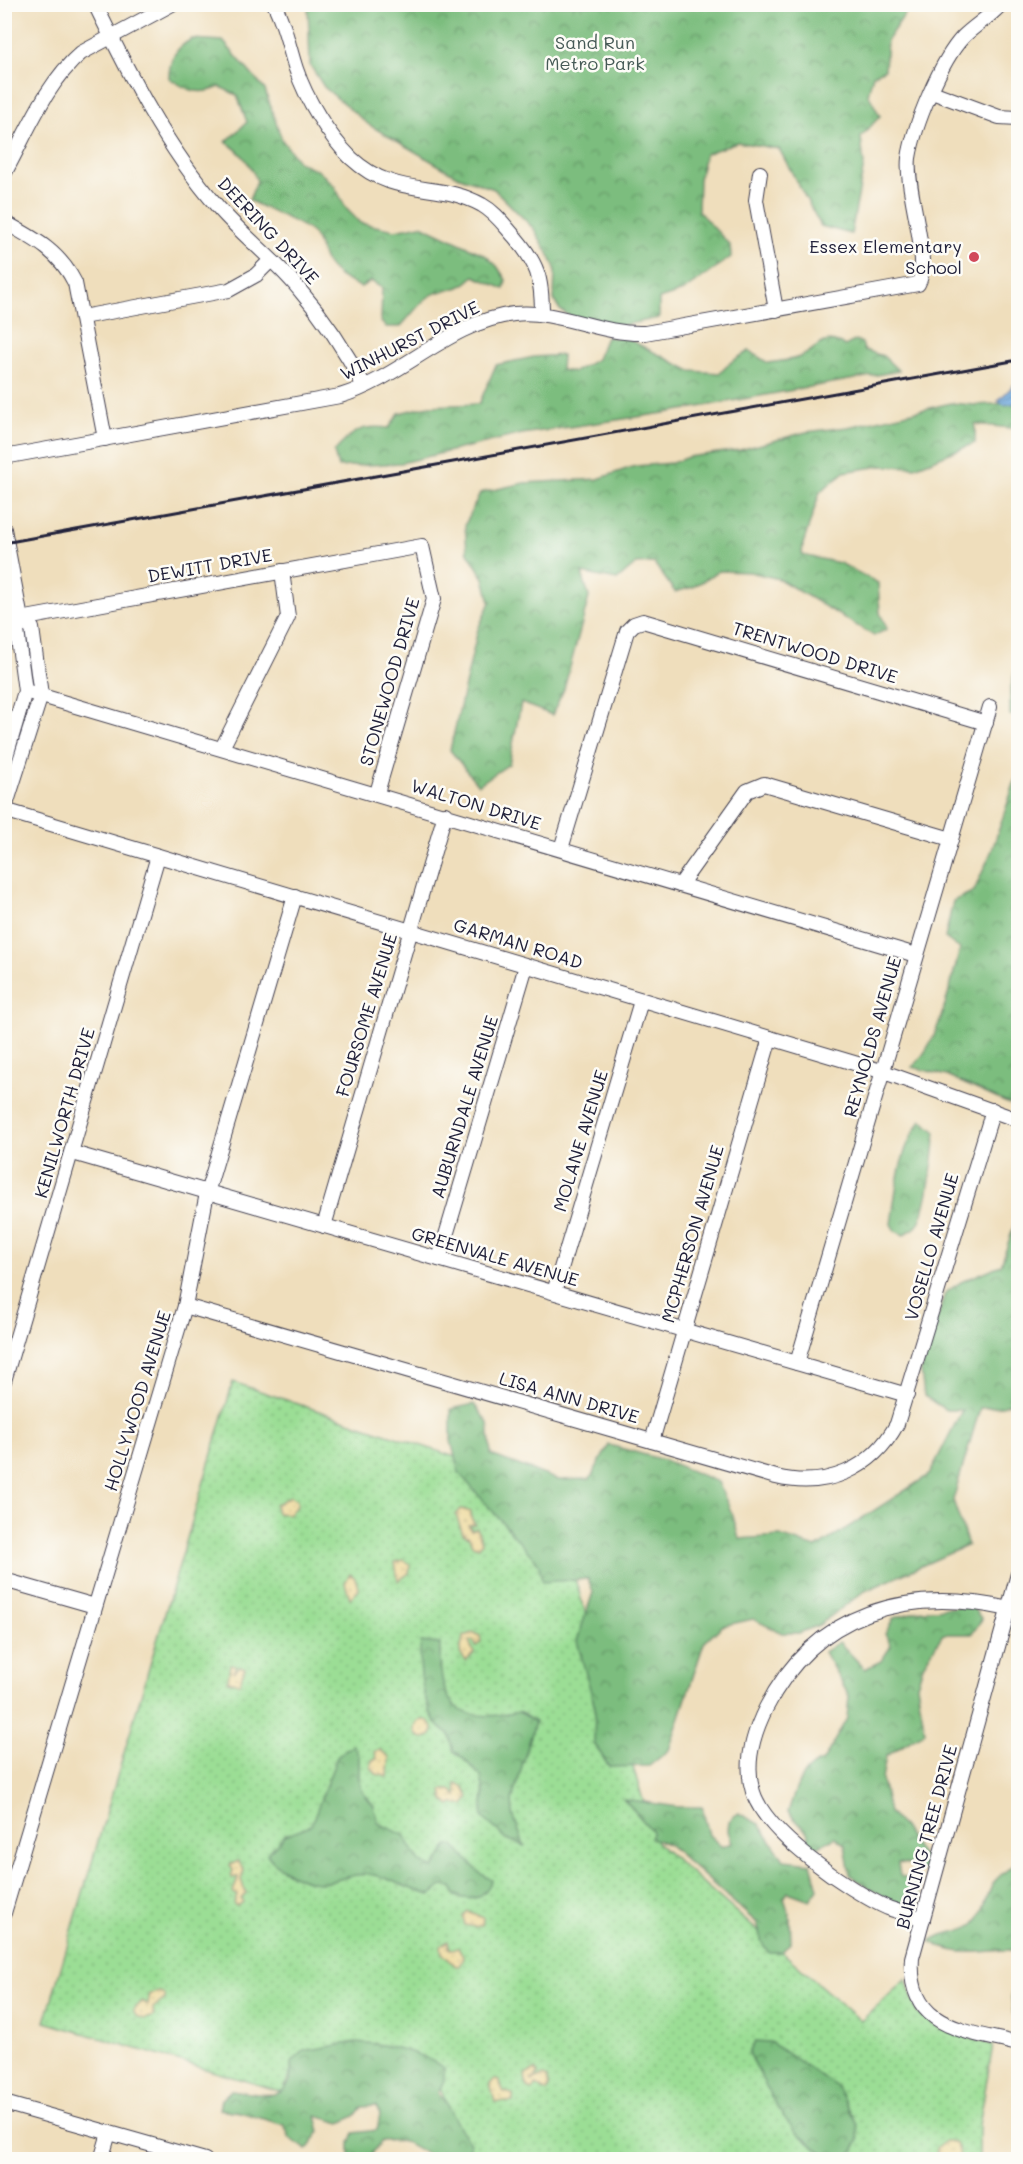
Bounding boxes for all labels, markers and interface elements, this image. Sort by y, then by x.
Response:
park label: Sand Run Metro Park [545,30,645,75]
street label: DEERING DRIVE [213,171,325,289]
place label: Essex Elementary School [809,234,962,279]
marker: Essex Elementary School [967,250,981,264]
street label: WINHURST DRIVE [336,295,483,386]
street label: DEWITT DRIVE [146,542,274,588]
street label: STONEWOOD DRIVE [354,595,425,769]
street label: TRENTWOOD DRIVE [730,616,901,689]
street label: WALTON DRIVE [408,773,544,835]
street label: GARMAN ROAD [451,912,586,974]
street label: FOURSOME AVENUE [330,930,402,1099]
street label: REYNOLDS AVENUE [838,954,906,1120]
street label: AUBURNDALE AVENUE [425,1012,503,1201]
street label: KENILWORTH DRIVE [28,1025,100,1201]
street label: MOLANE AVENUE [547,1067,613,1215]
street label: MCPHERSON AVENUE [655,1142,729,1325]
street label: VOSELLO AVENUE [898,1170,964,1323]
street label: GREENVALE AVENUE [409,1221,582,1291]
street label: HOLLYWOOD AVENUE [98,1308,176,1494]
street label: LISA ANN DRIVE [497,1366,642,1428]
street label: BURNING TREE DRIVE [890,1742,962,1932]

